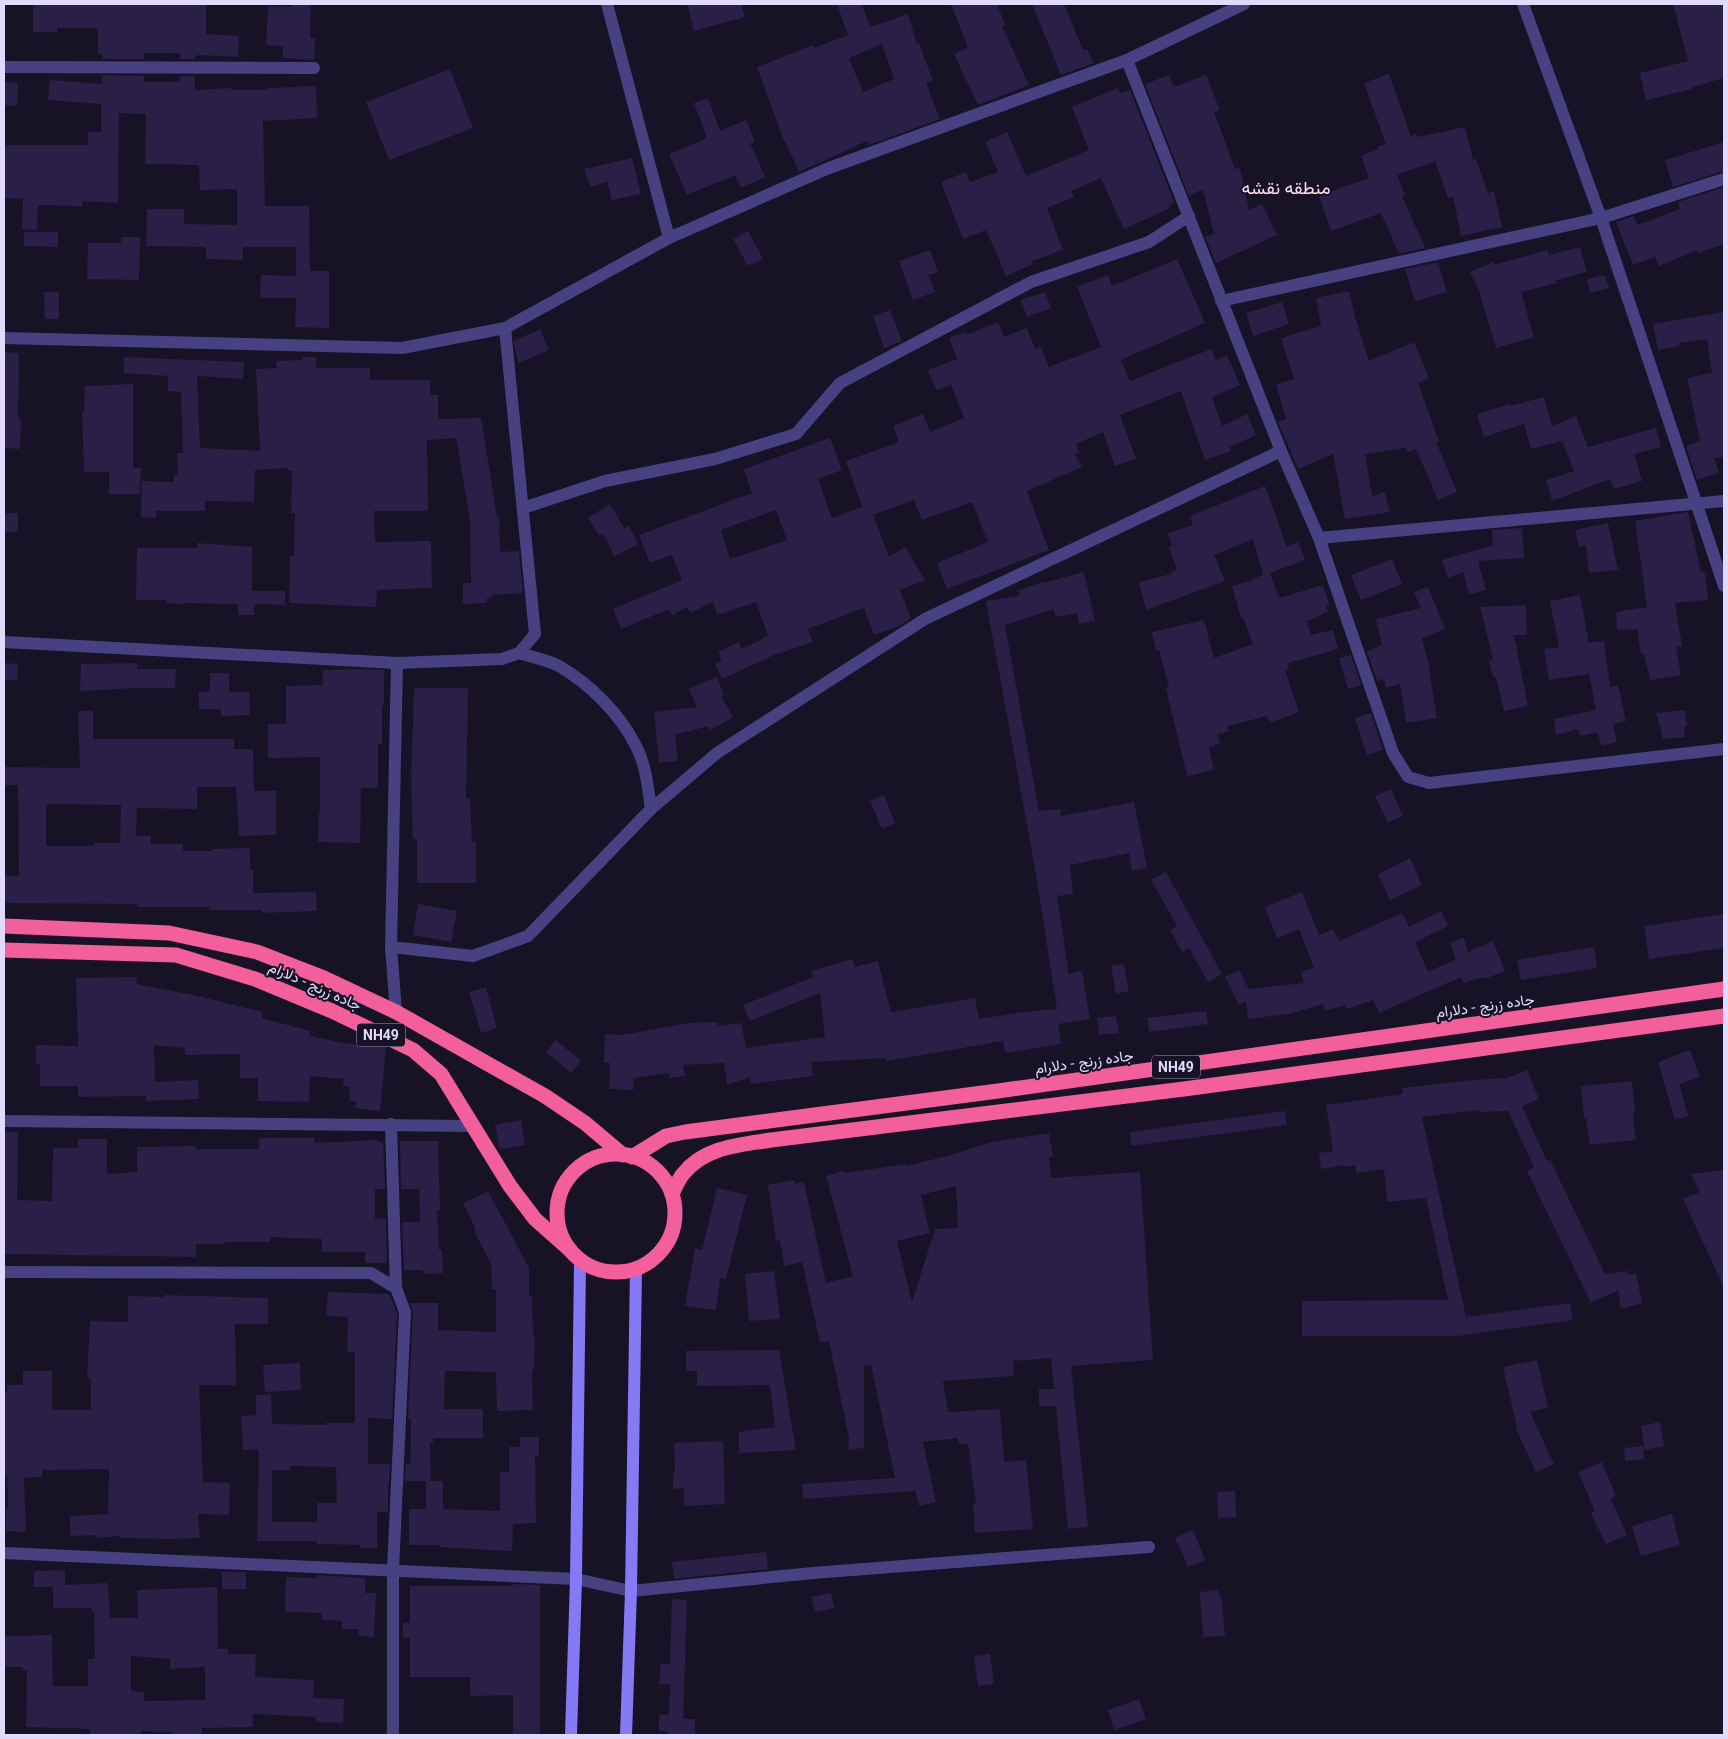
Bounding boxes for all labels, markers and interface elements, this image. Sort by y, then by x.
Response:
district label: منطقه نقشه [1241,177,1331,198]
street label: جاده زرنج - دلارام [265,958,364,1016]
street label: جاده زرنج - دلارام [1435,990,1536,1024]
road number: NH49 [357,1024,405,1046]
street label: جاده زرنج - دلارام [1034,1046,1135,1080]
road number: NH49 [1152,1056,1200,1078]

